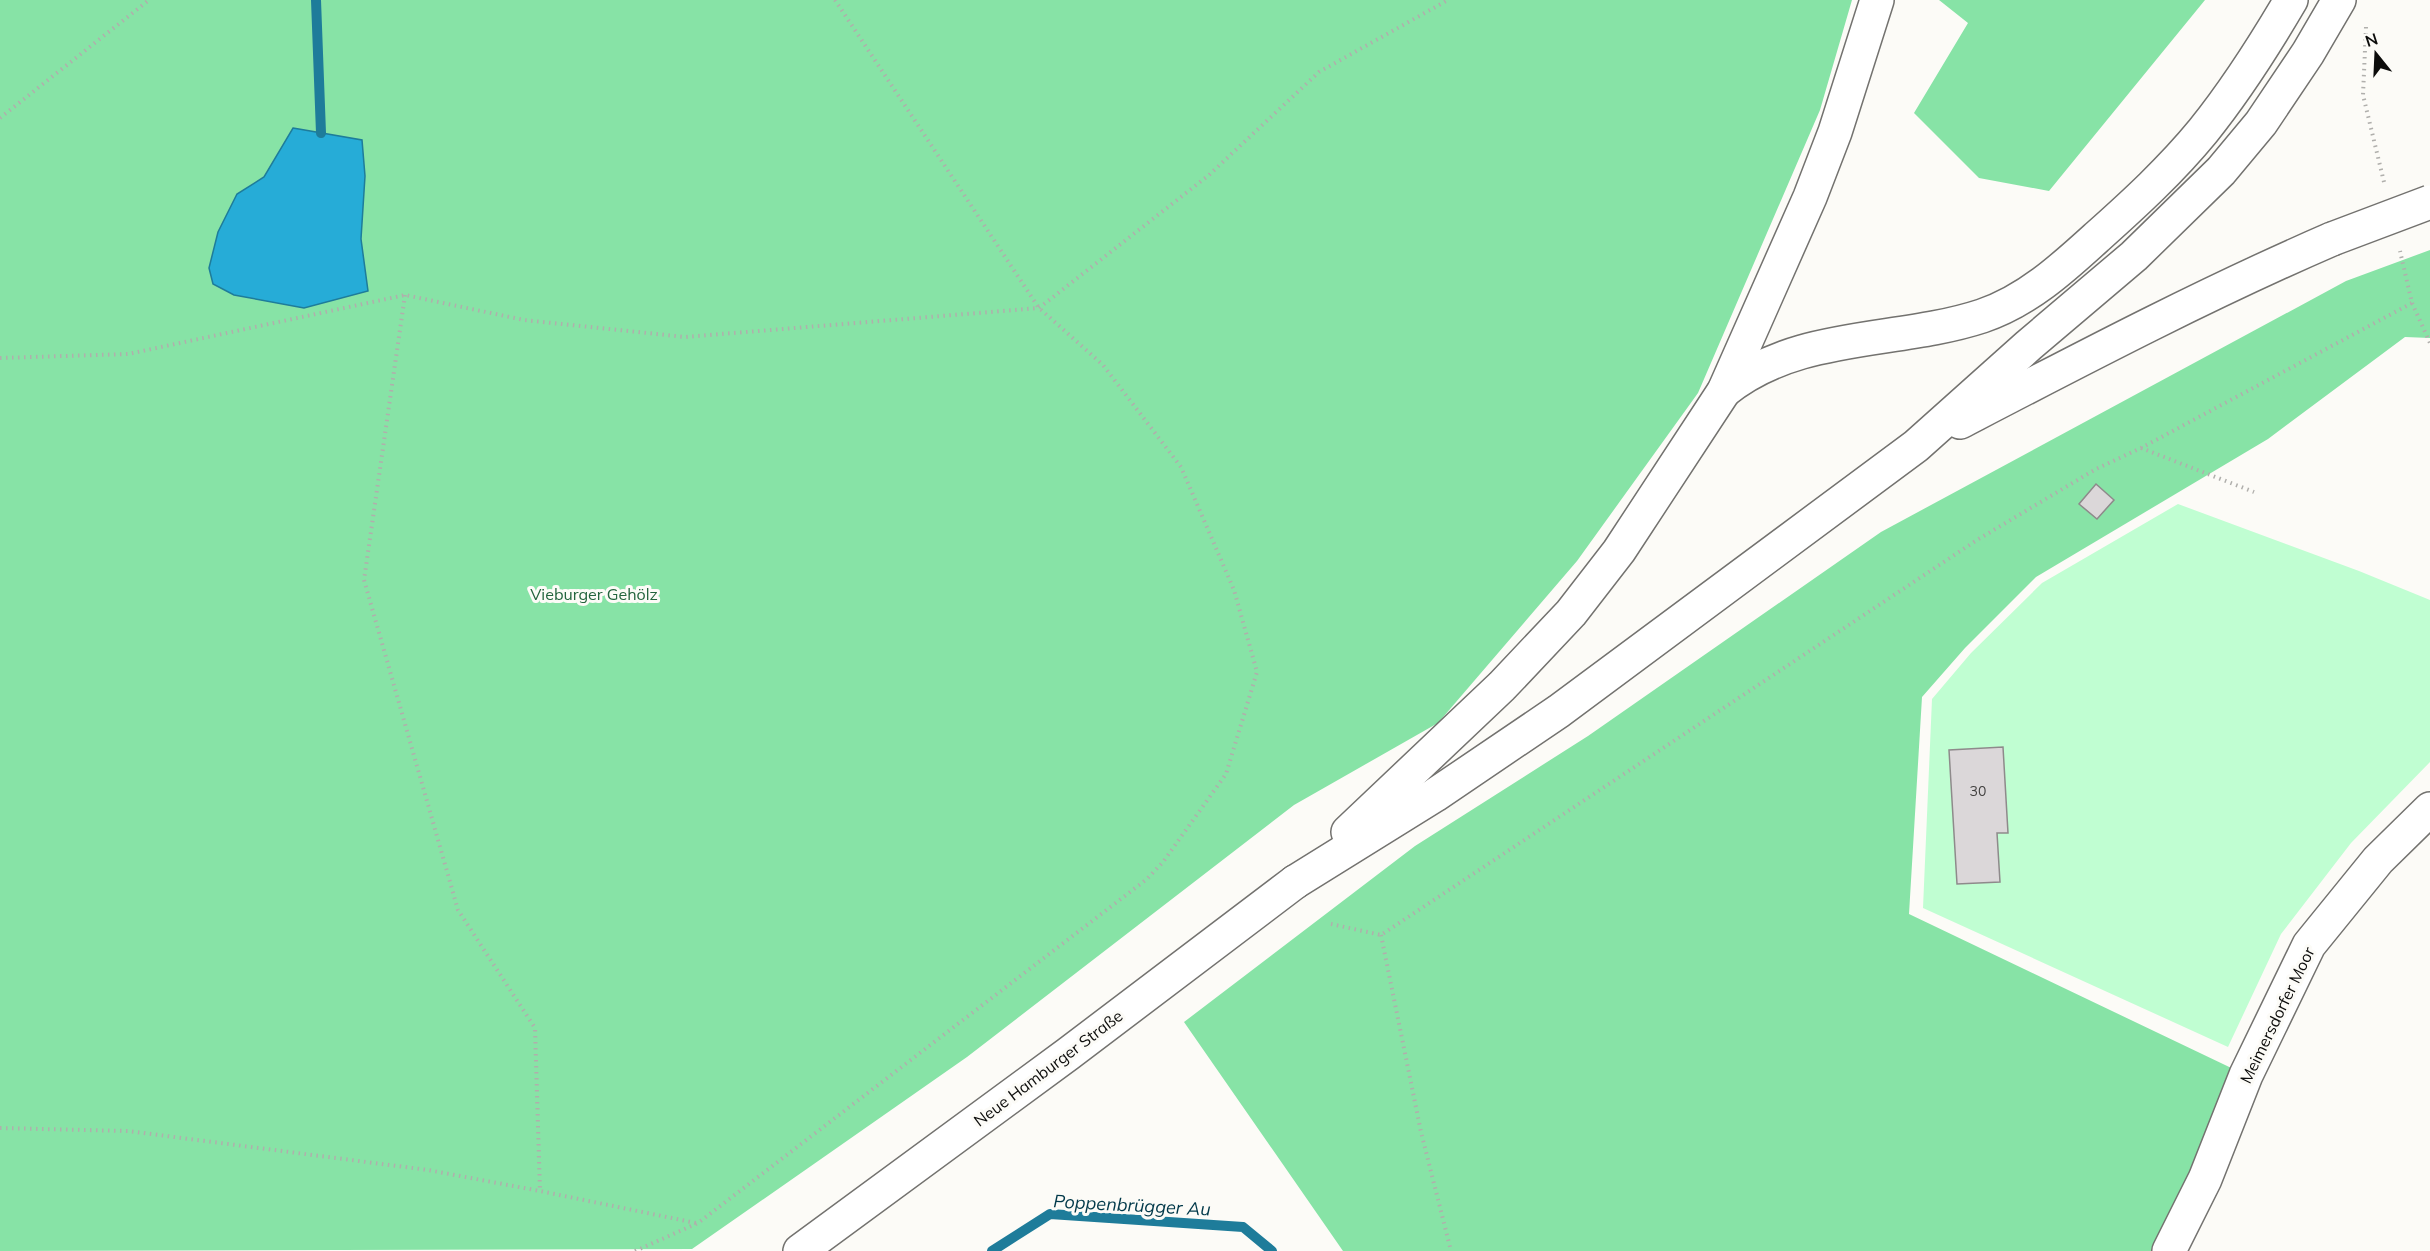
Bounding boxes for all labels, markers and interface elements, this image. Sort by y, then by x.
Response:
north arrow [2346,24,2406,84]
text: N [2363,28,2380,51]
park label: Vieburger Gehölz [530,584,658,604]
house number: 30 [1970,782,1986,800]
street label: Meimersdorfer Moor [2235,943,2319,1086]
street label: Neue Hamburger Straße [970,1005,1126,1131]
water label: Poppenbrügger Au [1053,1189,1211,1221]

